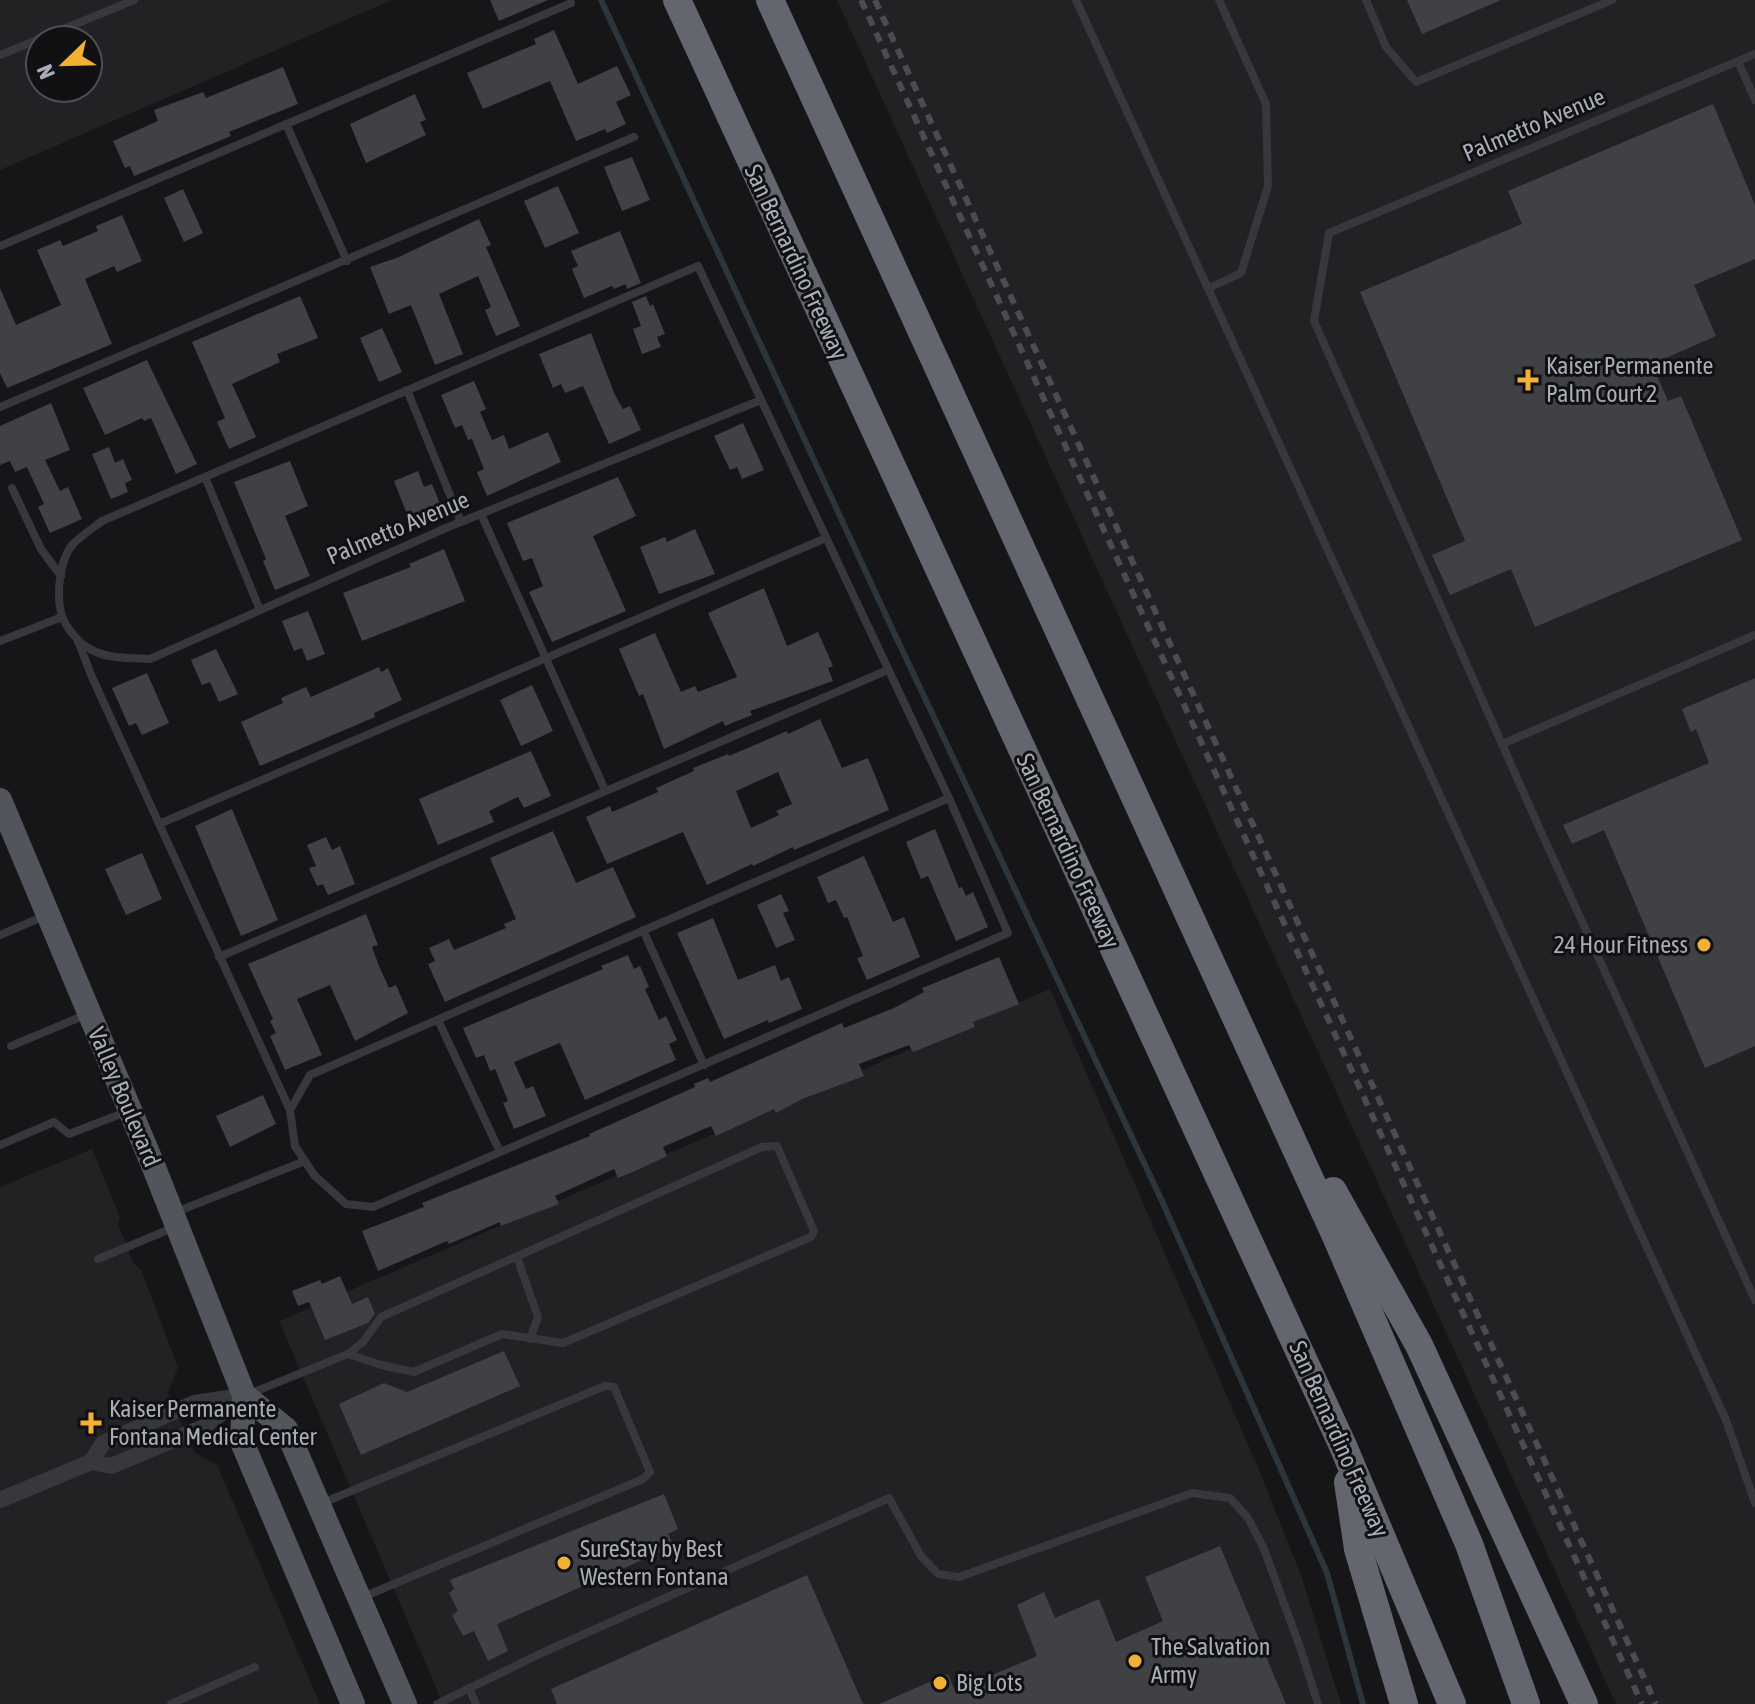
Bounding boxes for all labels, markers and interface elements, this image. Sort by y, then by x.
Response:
north arrow [24,24,104,104]
text: N [31,61,60,83]
street label: Palmetto Avenue [1459,83,1609,167]
street label: San Bernardino Freeway [740,160,853,363]
place label: Kaiser Permanente Palm Court 2 [1546,352,1713,407]
marker: Kaiser Permanente Palm Court 2 [1517,369,1539,391]
street label: Palmetto Avenue [323,486,473,570]
street label: San Bernardino Freeway [1012,749,1125,952]
place label: 24 Hour Fitness [1553,931,1688,958]
marker: 24 Hour Fitness [1695,936,1713,954]
street label: Valley Boulevard [83,1023,166,1171]
street label: San Bernardino Freeway [1284,1337,1395,1541]
place label: Kaiser Permanente Fontana Medical Center [109,1395,318,1450]
marker: Kaiser Permanente Fontana Medical Center [80,1412,102,1434]
place label: SureStay by Best Western Fontana [580,1535,729,1590]
marker: SureStay by Best Western Fontana [555,1554,573,1572]
place label: The Salvation Army [1151,1633,1270,1688]
marker: The Salvation Army [1126,1652,1144,1670]
place label: Big Lots [956,1669,1022,1696]
marker: Big Lots [931,1674,949,1692]

